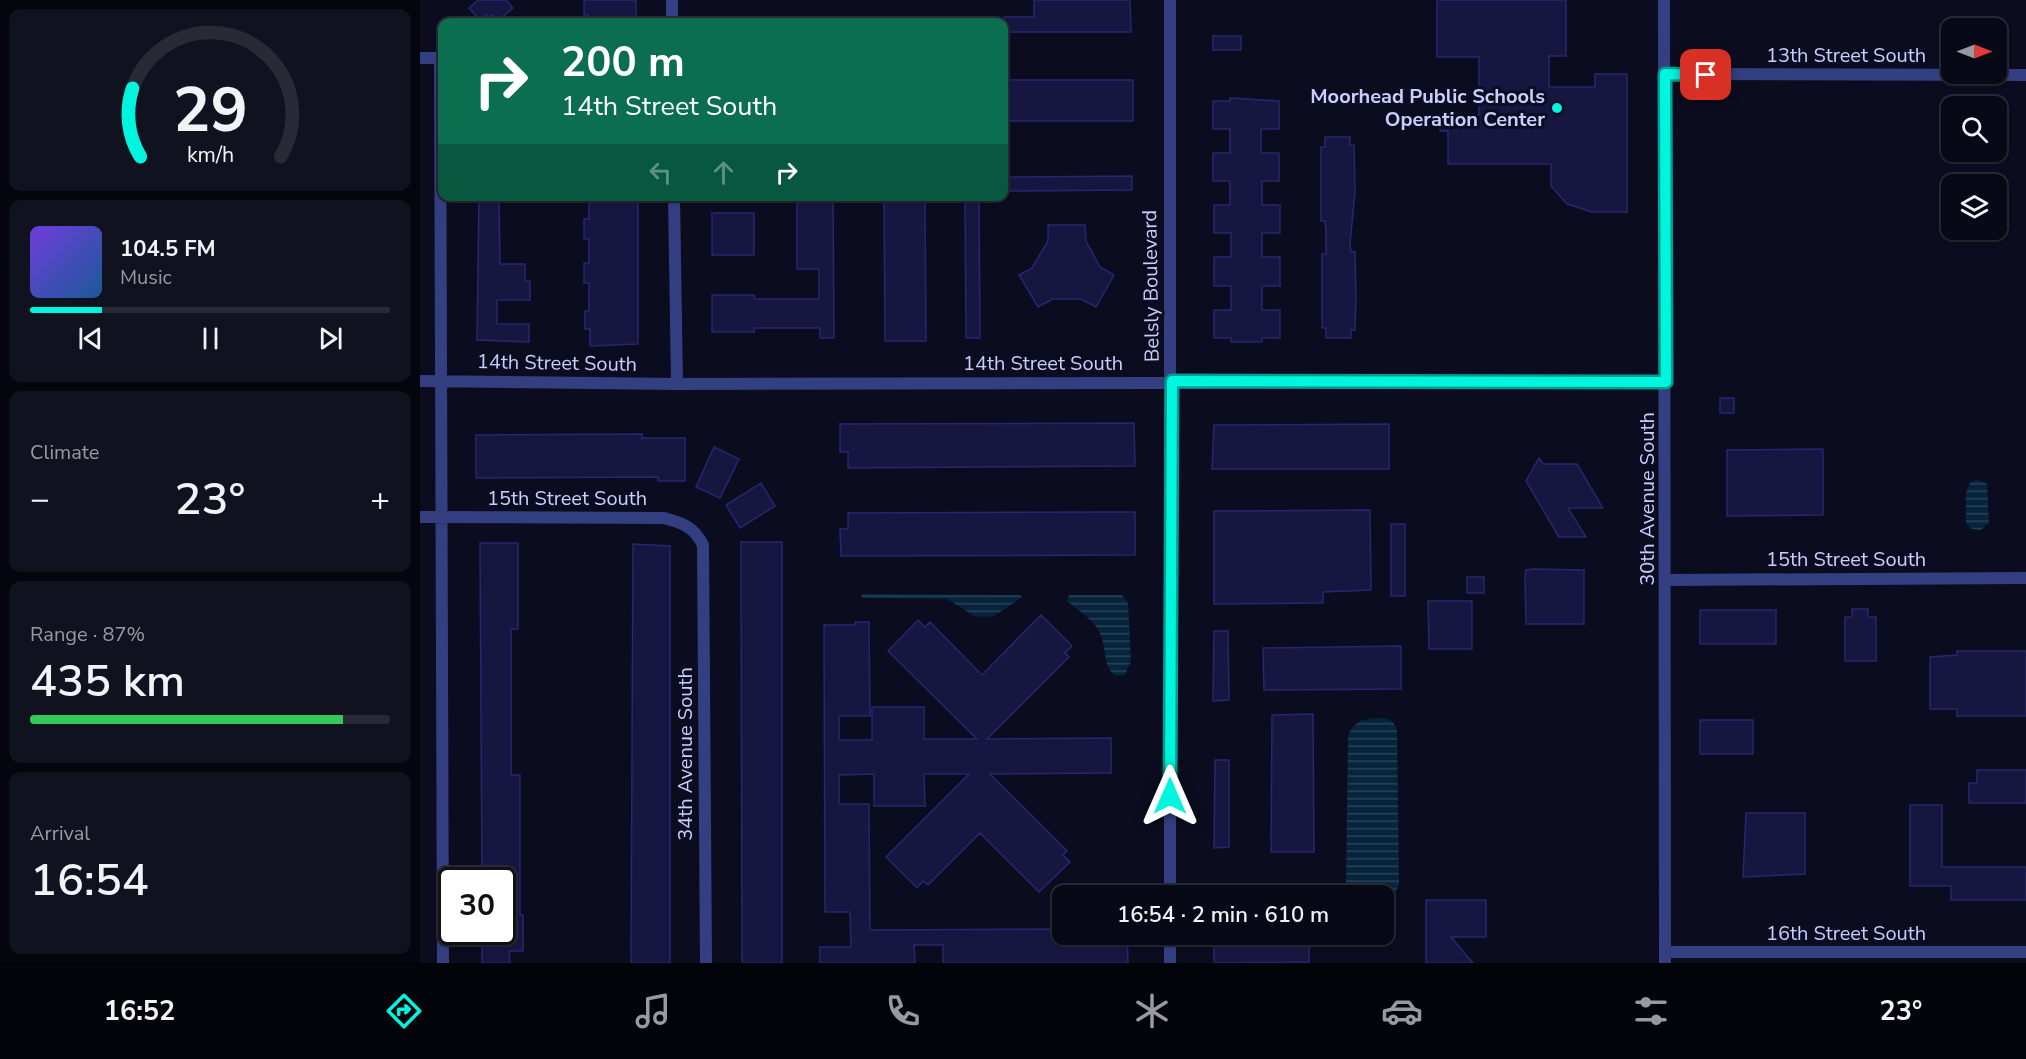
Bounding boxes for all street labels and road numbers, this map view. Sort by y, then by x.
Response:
street label: 13th Street South [1766,42,1926,69]
street label: Belsly Boulevard [1136,210,1166,362]
street label: 14th Street South [477,348,637,378]
street label: 14th Street South [963,350,1123,377]
street label: 30th Avenue South [1634,412,1661,586]
street label: 15th Street South [487,485,647,512]
street label: 15th Street South [1766,546,1926,573]
street label: 34th Avenue South [672,667,699,841]
street label: 16th Street South [1766,920,1926,947]

